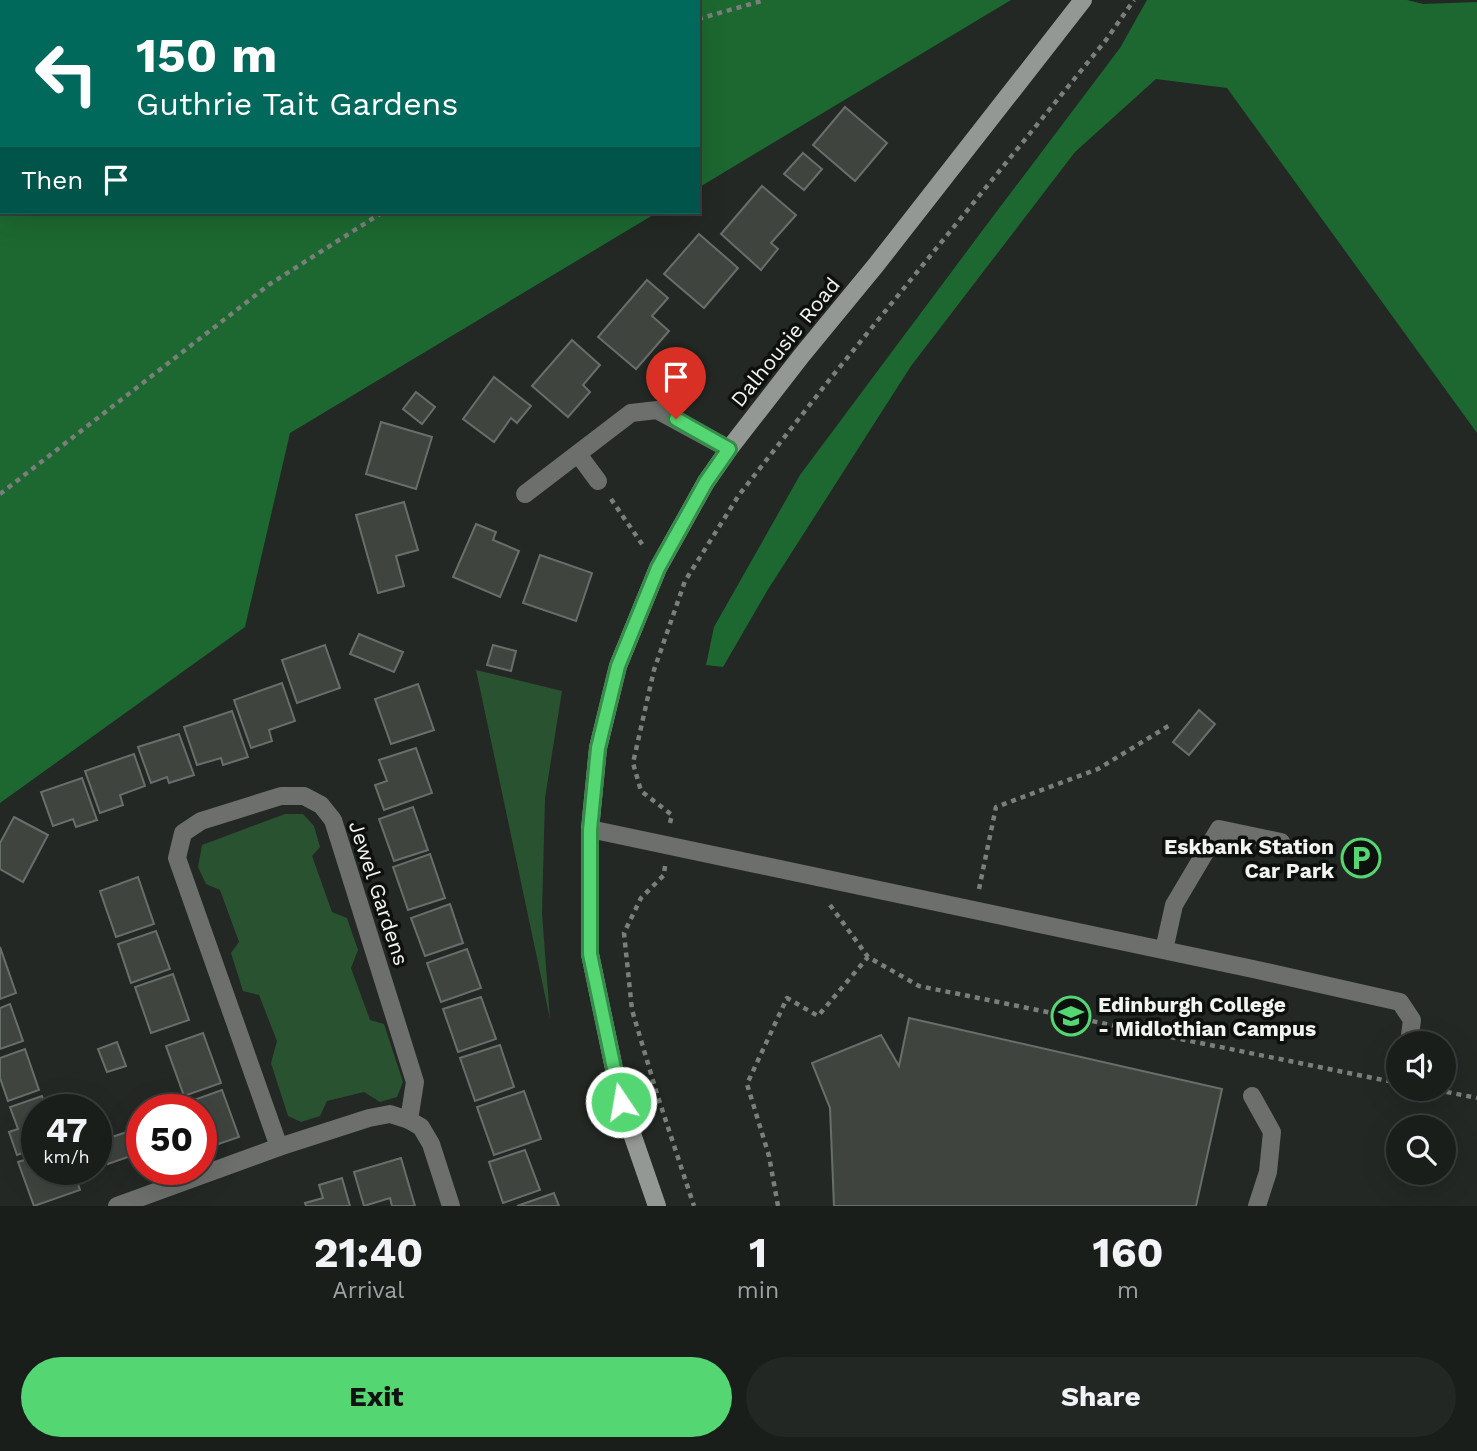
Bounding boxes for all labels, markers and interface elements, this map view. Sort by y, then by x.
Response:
text: 150 m [136,26,277,84]
icon: left [21,28,112,119]
text: Guthrie Tait Gardens [136,85,458,123]
icon: arrive [97,161,135,199]
text: Then [21,165,83,195]
street label: Dalhousie Road [725,272,845,412]
pin [646,347,706,419]
icon: arrive [657,358,695,396]
street label: Jewel Gardens [344,818,414,968]
place label: Eskbank Station Car Park [1164,834,1335,883]
parking icon: Eskbank Station Car Park [1340,837,1382,879]
place label: Edinburgh College - Midlothian Campus [1098,992,1316,1041]
school or university icon: Edinburgh College - Midlothian Campus [1050,995,1092,1037]
map controls [1386,1031,1456,1185]
button: sound [1386,1031,1456,1101]
position arrow [584,1065,658,1139]
speed limit sign: 50 [126,1094,217,1185]
text: 47 [45,1109,88,1151]
button: search [1386,1115,1456,1185]
text: km/h [43,1146,90,1167]
text: 21:40 [313,1228,423,1277]
text: 1 [749,1228,767,1277]
text: 160 [1093,1228,1164,1277]
text: Arrival [333,1277,404,1304]
text: min [737,1277,779,1304]
text: m [1117,1277,1139,1304]
button: Exit [21,1357,732,1437]
button: Share [746,1357,1456,1437]

